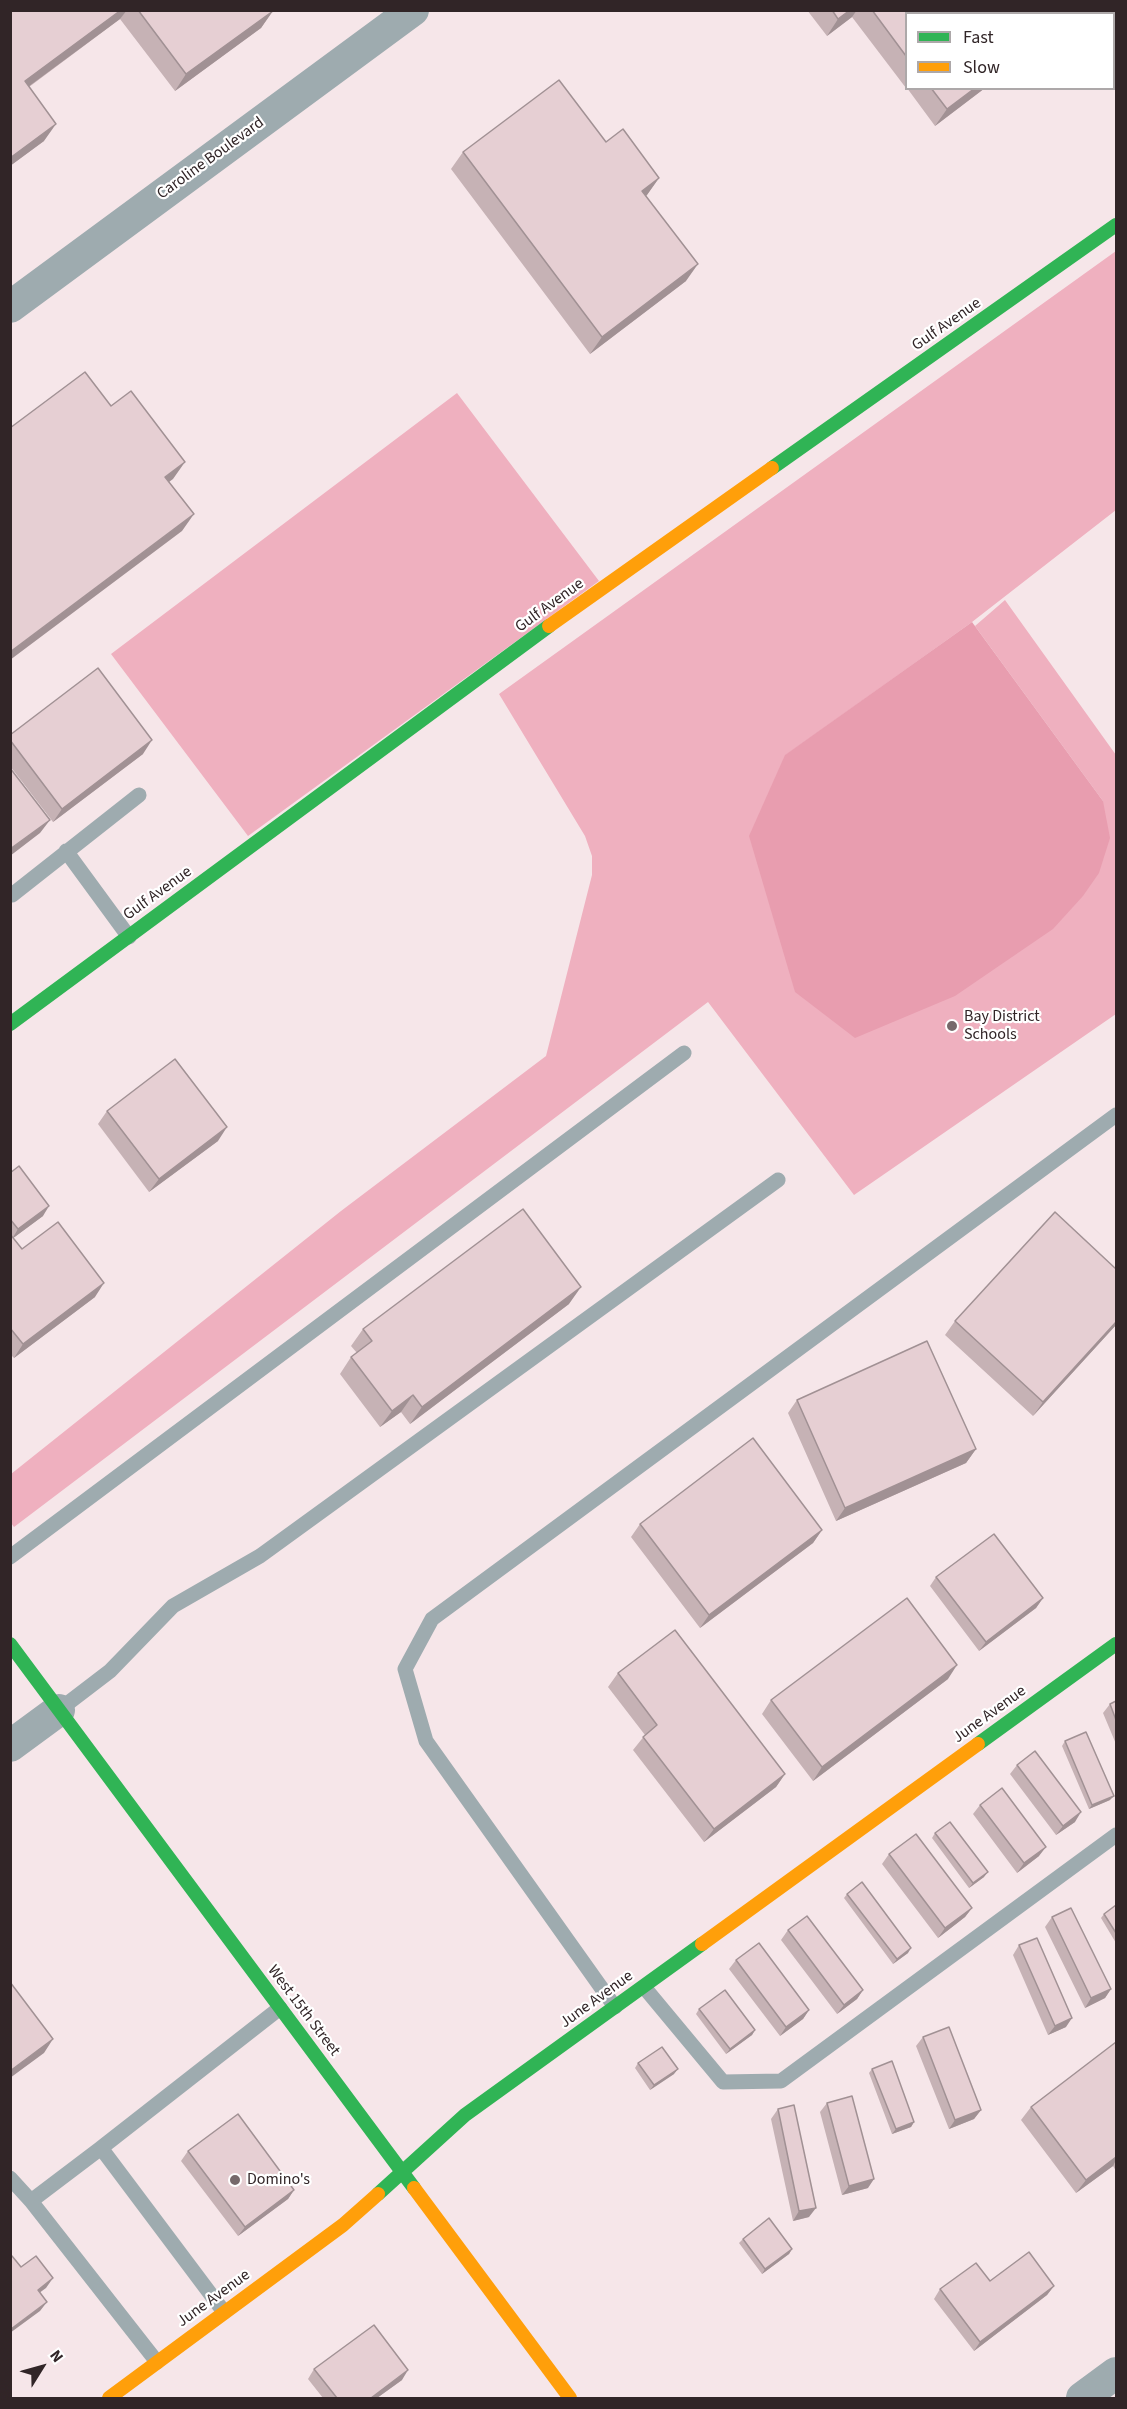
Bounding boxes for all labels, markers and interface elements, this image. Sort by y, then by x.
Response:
legend [905,12,1115,90]
text: Fast [963,25,994,50]
text: Slow [963,55,1000,80]
street label: Caroline Boulevard [154,114,268,204]
street label: Gulf Avenue [909,294,985,356]
street label: Gulf Avenue [512,575,588,637]
street label: Gulf Avenue [120,863,196,925]
place label: Bay District Schools [964,1007,1040,1045]
marker: Bay District Schools [945,1019,959,1033]
street label: June Avenue [950,1682,1030,1748]
street label: West 15th Street [263,1962,343,2060]
street label: June Avenue [557,1967,637,2033]
place label: Domino's [247,2170,310,2190]
marker: Domino's [228,2173,242,2187]
street label: June Avenue [174,2266,254,2332]
north arrow [12,2337,72,2397]
text: N [44,2345,68,2367]

